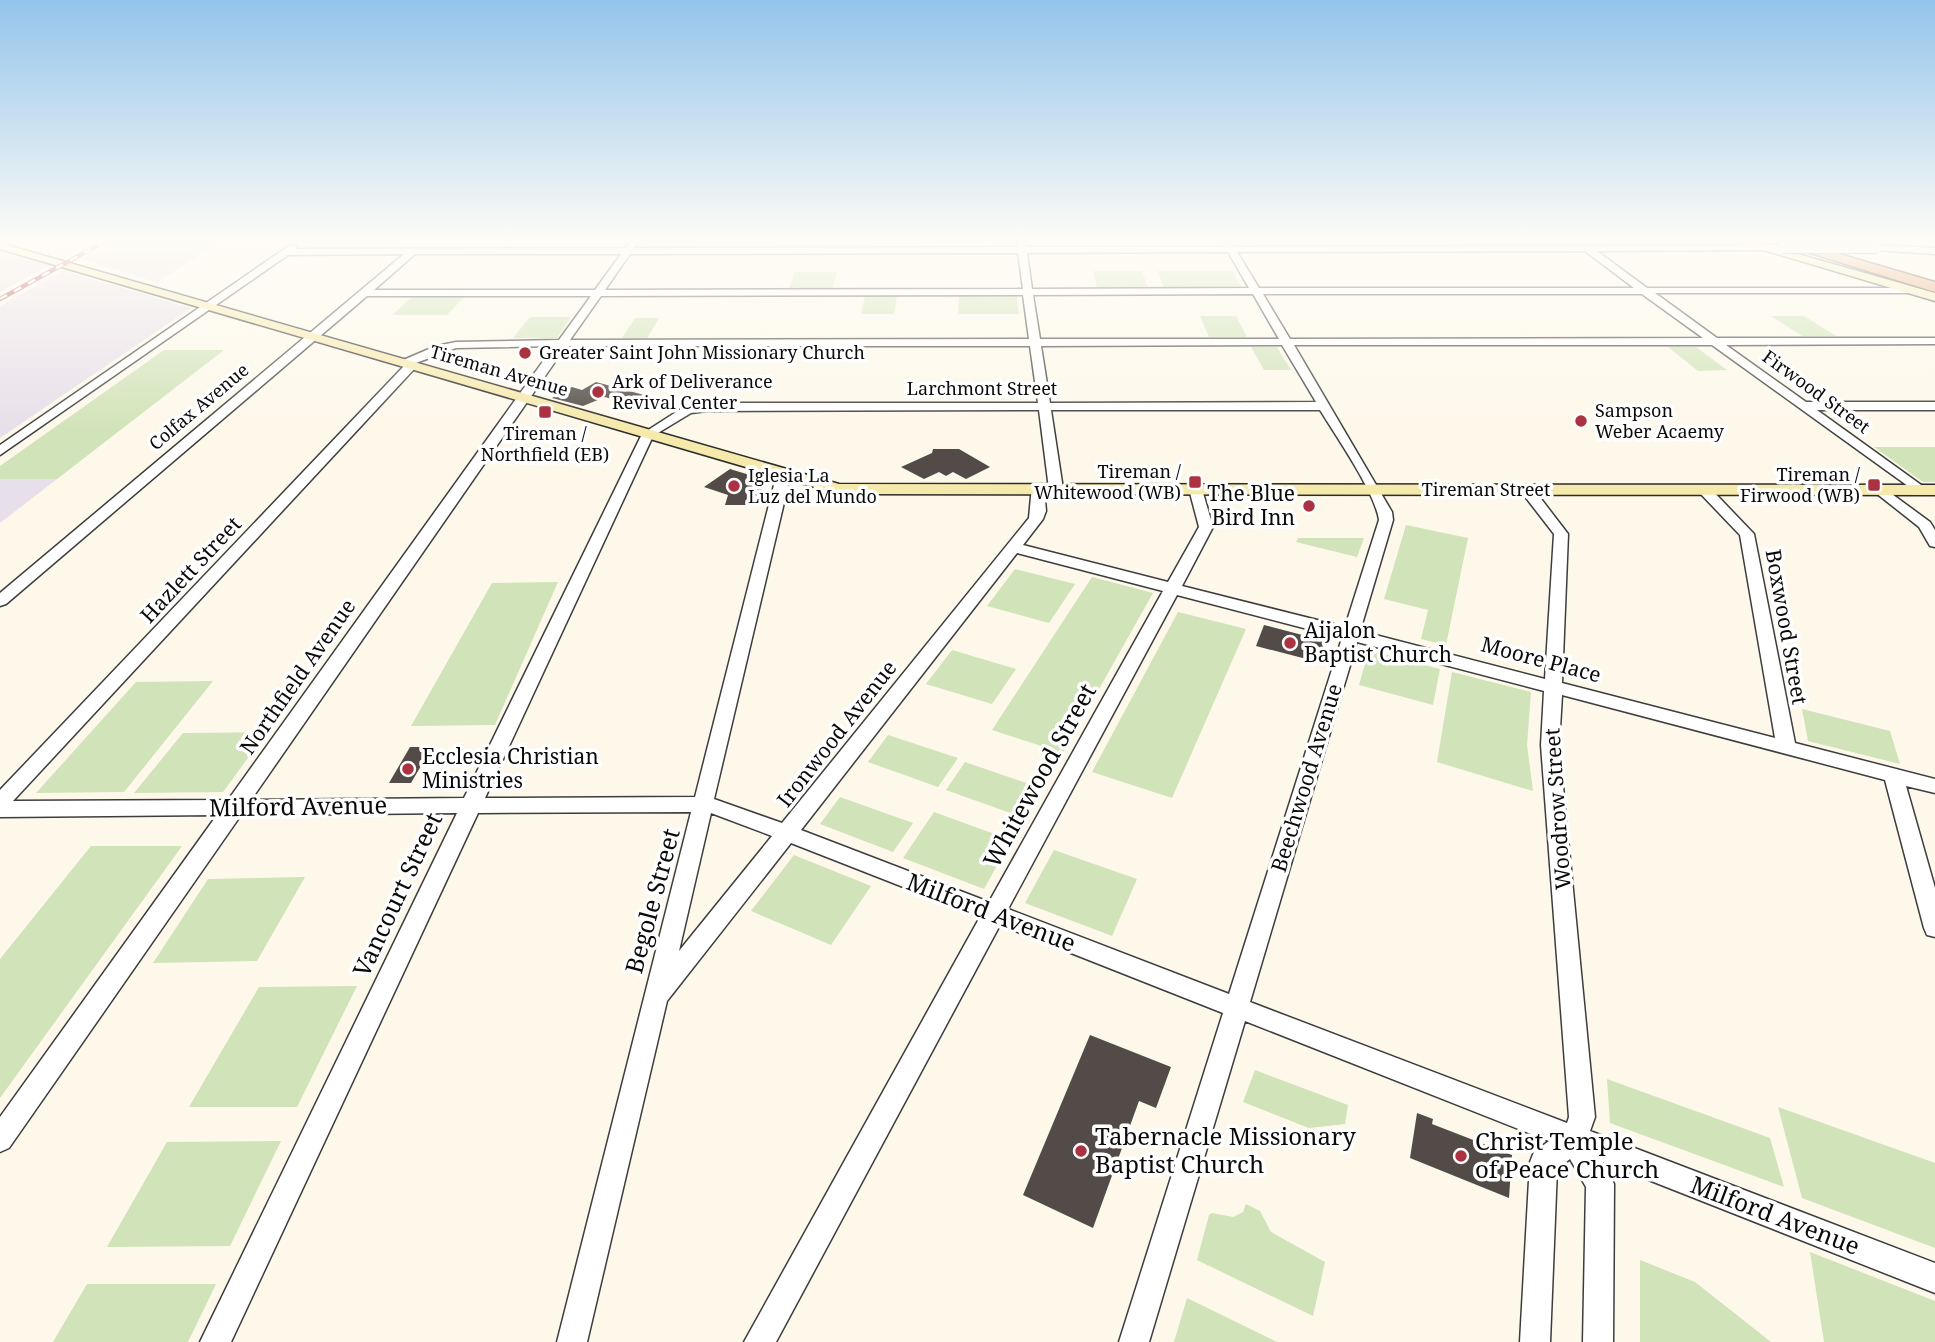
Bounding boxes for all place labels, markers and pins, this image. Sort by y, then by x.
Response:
place label: Greater Saint John Missionary Church [539,340,865,364]
marker: Greater Saint John Missionary Church [517,345,533,361]
place label: Ark of Deliverance Revival Center [612,369,773,414]
marker: Ark of Deliverance Revival Center [590,384,606,400]
place label: Sampson Weber Acaemy [1595,398,1725,443]
marker: Tireman / Northfield (EB) [537,404,553,420]
marker: Sampson Weber Acaemy [1573,413,1589,429]
place label: Tireman / Northfield (EB) [481,421,609,466]
place label: Tireman / Whitewood (WB) [1034,459,1182,504]
place label: Tireman / Firwood (WB) [1740,462,1861,507]
place label: Iglesia La Luz del Mundo [748,463,877,508]
marker: Tireman / Whitewood (WB) [1187,474,1203,490]
marker: Tireman / Firwood (WB) [1866,477,1882,493]
marker: Iglesia La Luz del Mundo [726,478,742,494]
place label: The Blue Bird Inn [1207,479,1295,531]
marker: The Blue Bird Inn [1301,498,1317,514]
place label: Aijalon Baptist Church [1304,616,1452,668]
marker: Aijalon Baptist Church [1282,635,1298,651]
place label: Ecclesia Christian Ministries [422,742,599,794]
marker: Ecclesia Christian Ministries [400,761,416,777]
place label: Tabernacle Missionary Baptist Church [1095,1119,1356,1180]
place label: Christ Temple of Peace Church [1475,1124,1659,1185]
marker: Tabernacle Missionary Baptist Church [1073,1143,1089,1159]
marker: Christ Temple of Peace Church [1453,1148,1469,1164]

